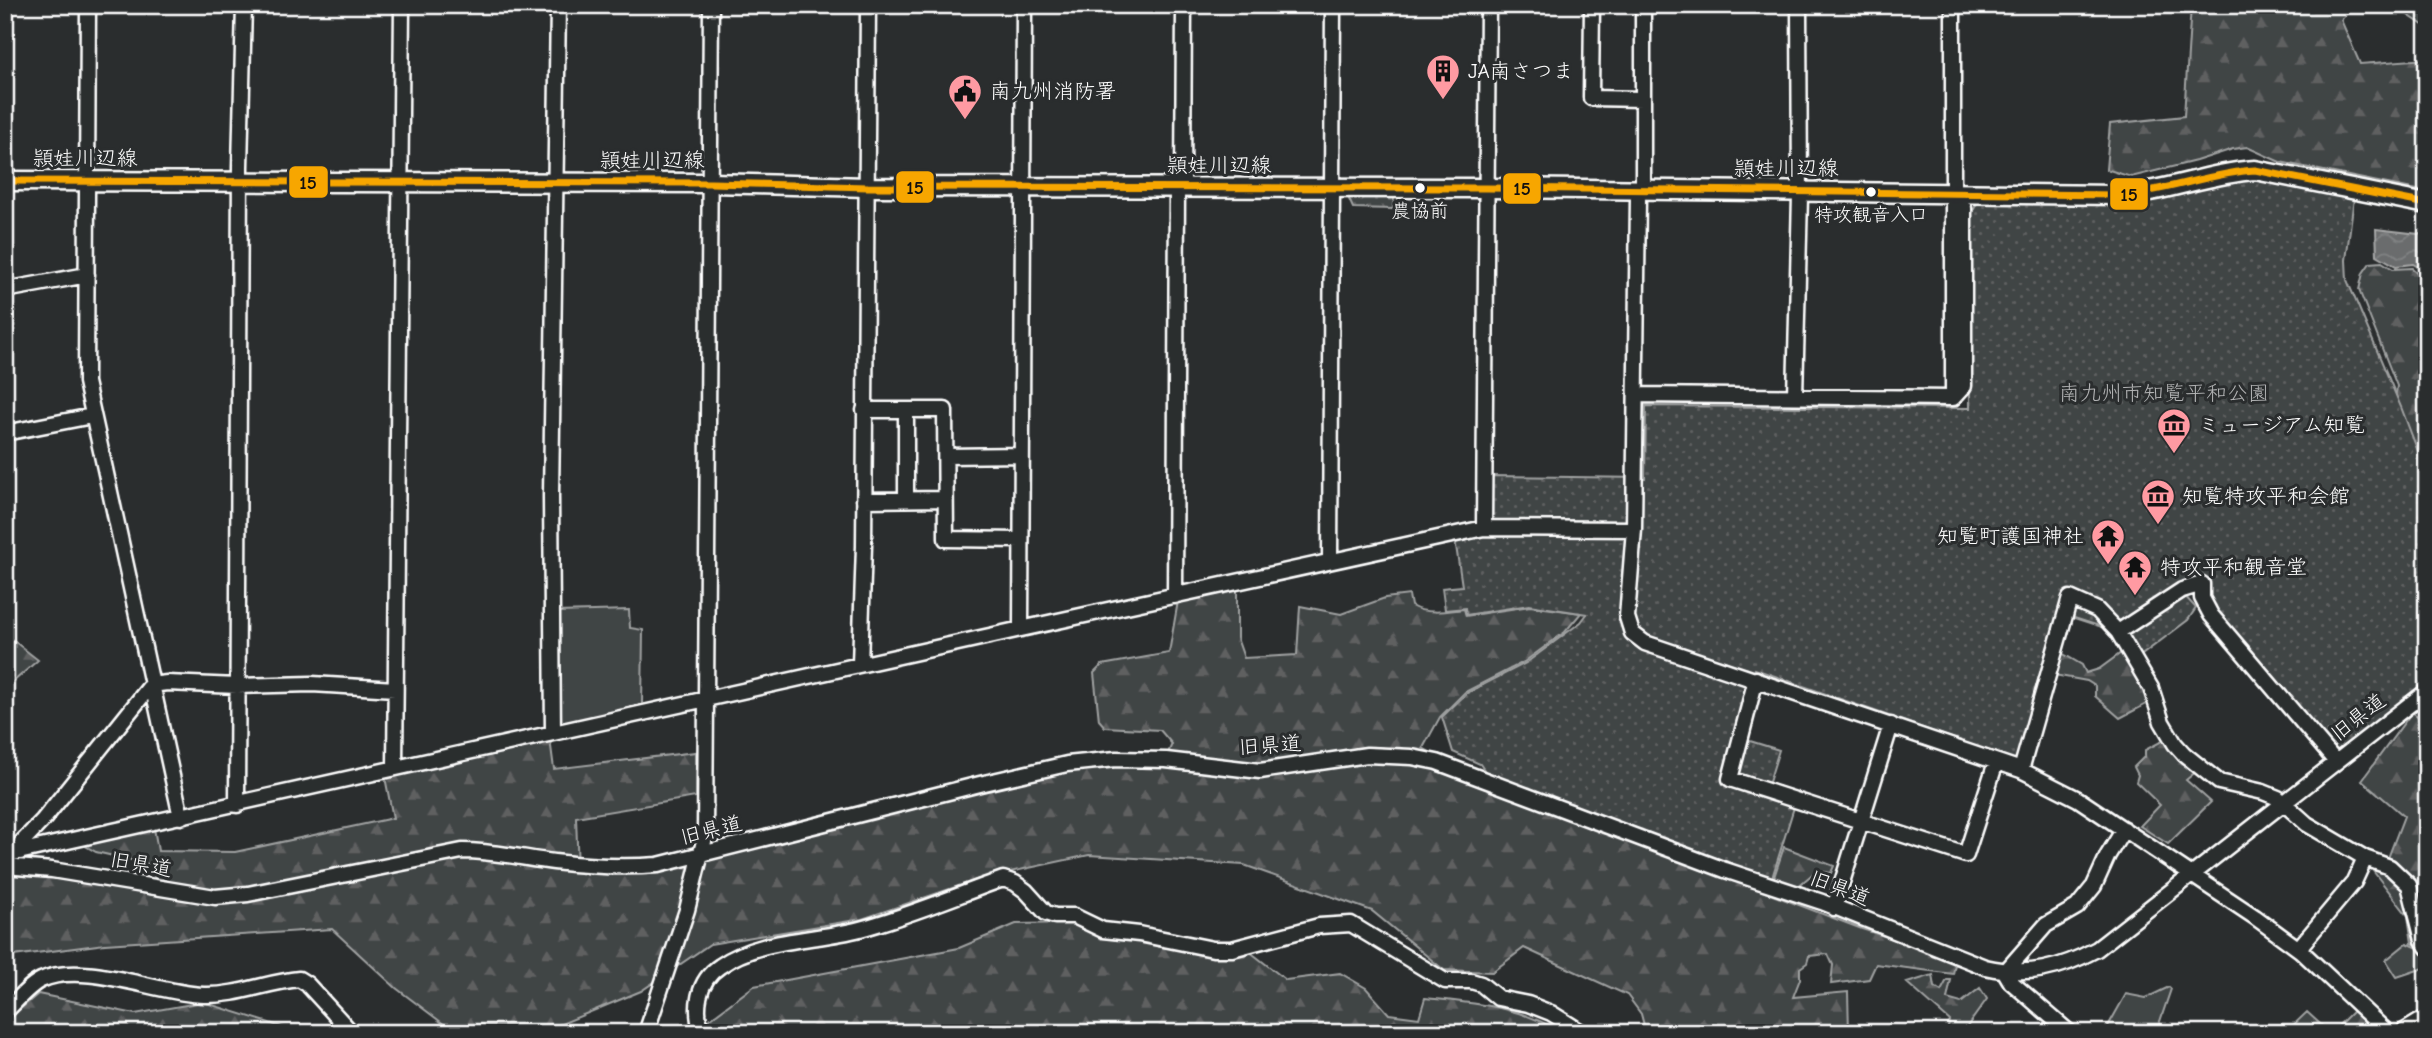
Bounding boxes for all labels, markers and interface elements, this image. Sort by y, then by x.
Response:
building icon: JA南さつま [1424,52,1462,101]
place label: JA南さつま [1468,59,1574,83]
public building icon: 南九州消防署 [946,72,984,121]
place label: 南九州消防署 [990,79,1116,103]
street label: 頴娃川辺線 [33,146,138,170]
street label: 頴娃川辺線 [600,148,705,172]
street label: 頴娃川辺線 [1167,153,1272,177]
street label: 頴娃川辺線 [1734,156,1839,180]
line badge: 15 [288,165,329,199]
line badge: 15 [895,170,935,204]
text: 15 [299,172,317,194]
line badge: 15 [1502,172,1542,205]
text: 15 [906,177,924,199]
line badge: 15 [2109,177,2149,211]
text: 15 [1513,178,1531,200]
marker: 農協前 [1413,181,1427,195]
text: 15 [2120,184,2138,206]
marker: 特攻観音入口 [1864,185,1878,199]
place label: 農協前 [1391,200,1449,222]
place label: 特攻観音入口 [1814,204,1928,226]
park label: 南九州市知覧平和公園 [2059,381,2269,405]
museum icon: ミュージアム知覧 [2155,406,2193,455]
place label: ミュージアム知覧 [2198,413,2366,437]
museum icon: 知覧特攻平和会館 [2139,477,2177,526]
place label: 知覧特攻平和会館 [2182,484,2350,508]
temple icon: 知覧町護国神社 [2089,517,2127,566]
place label: 知覧町護国神社 [1937,524,2084,548]
temple icon: 特攻平和観音堂 [2116,548,2154,597]
place label: 特攻平和観音堂 [2160,555,2307,579]
street label: 旧県道 [2326,688,2390,746]
street label: 旧県道 [1238,731,1302,759]
street label: 旧県道 [678,811,744,849]
street label: 旧県道 [108,847,174,881]
street label: 旧県道 [1806,866,1874,910]

